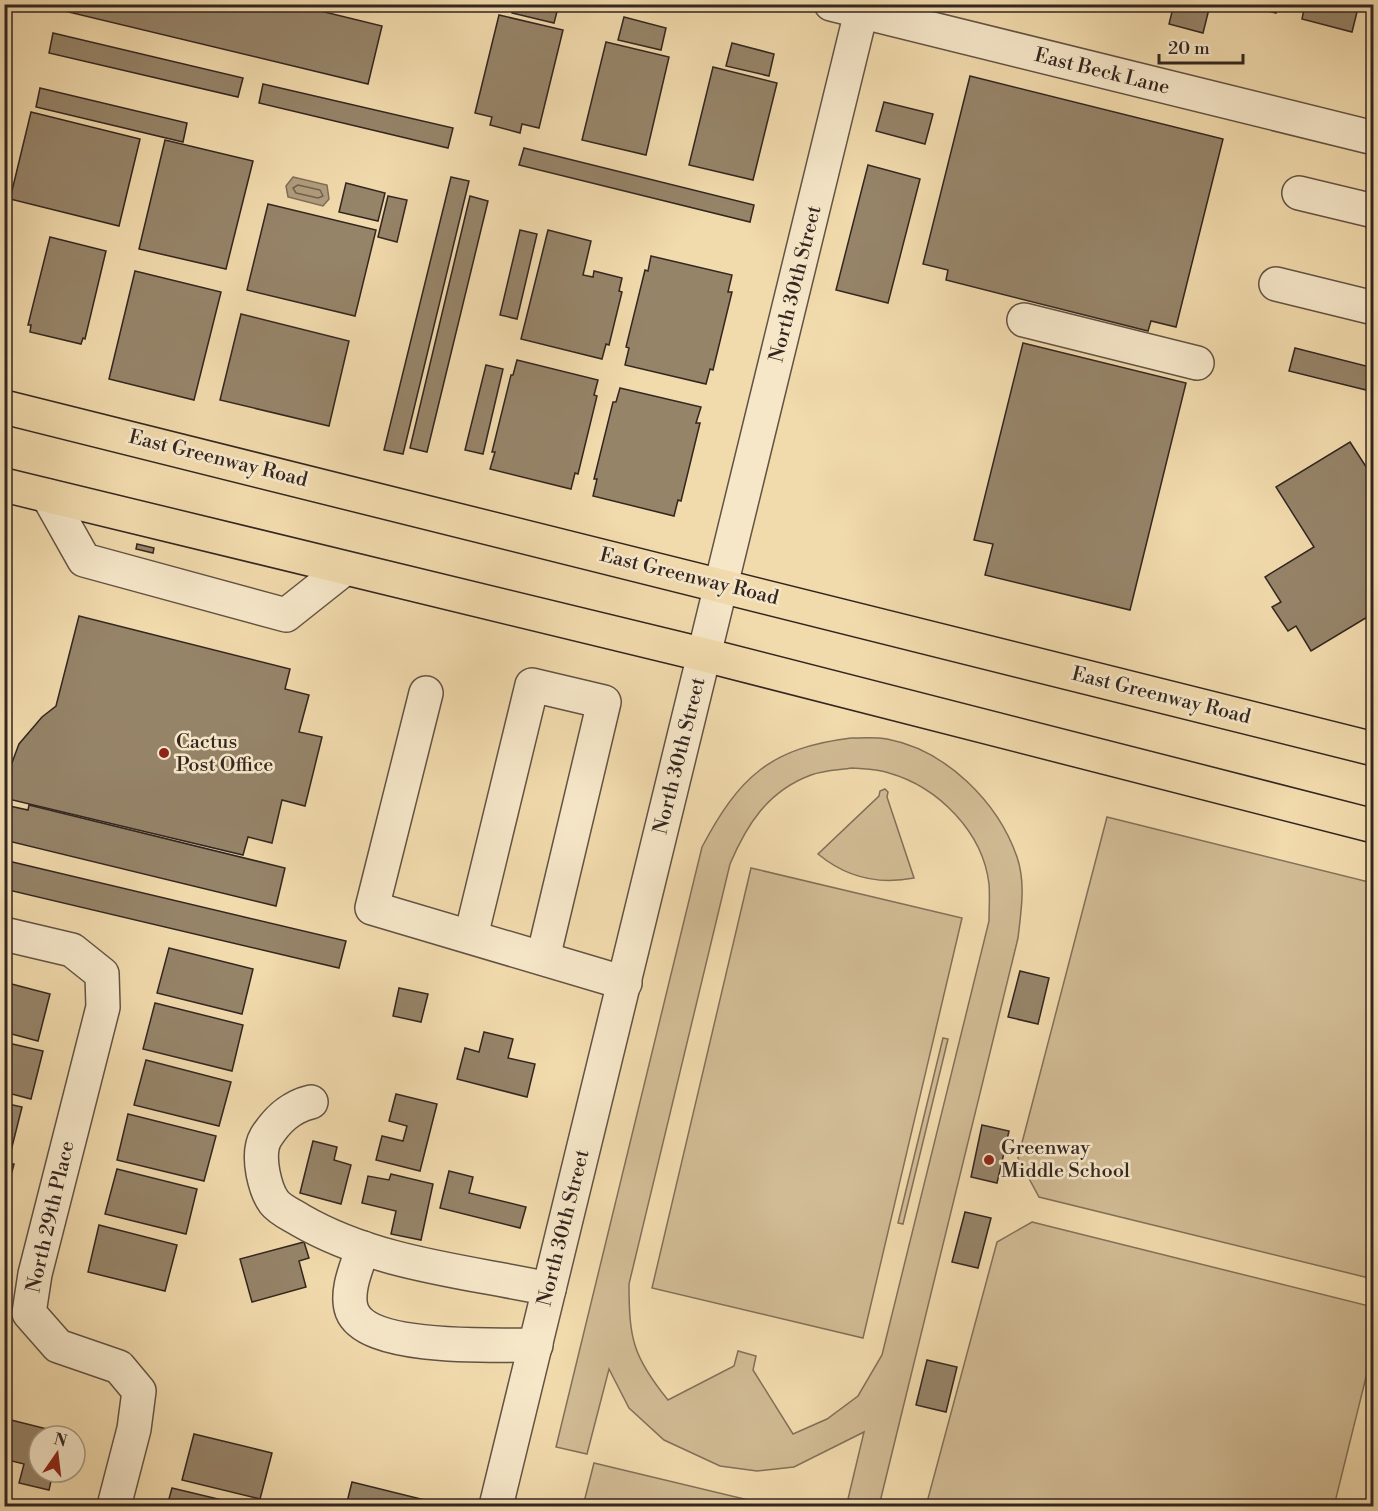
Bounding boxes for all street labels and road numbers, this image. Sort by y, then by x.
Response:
street label: East Beck Lane [1032,43,1172,101]
street label: North 30th Street [764,203,828,365]
street label: East Greenway Road [126,425,311,493]
street label: East Greenway Road [597,543,782,611]
street label: East Greenway Road [1069,662,1254,730]
street label: North 30th Street [648,675,712,837]
street label: North 29th Place [21,1139,81,1295]
street label: North 30th Street [532,1147,596,1309]

